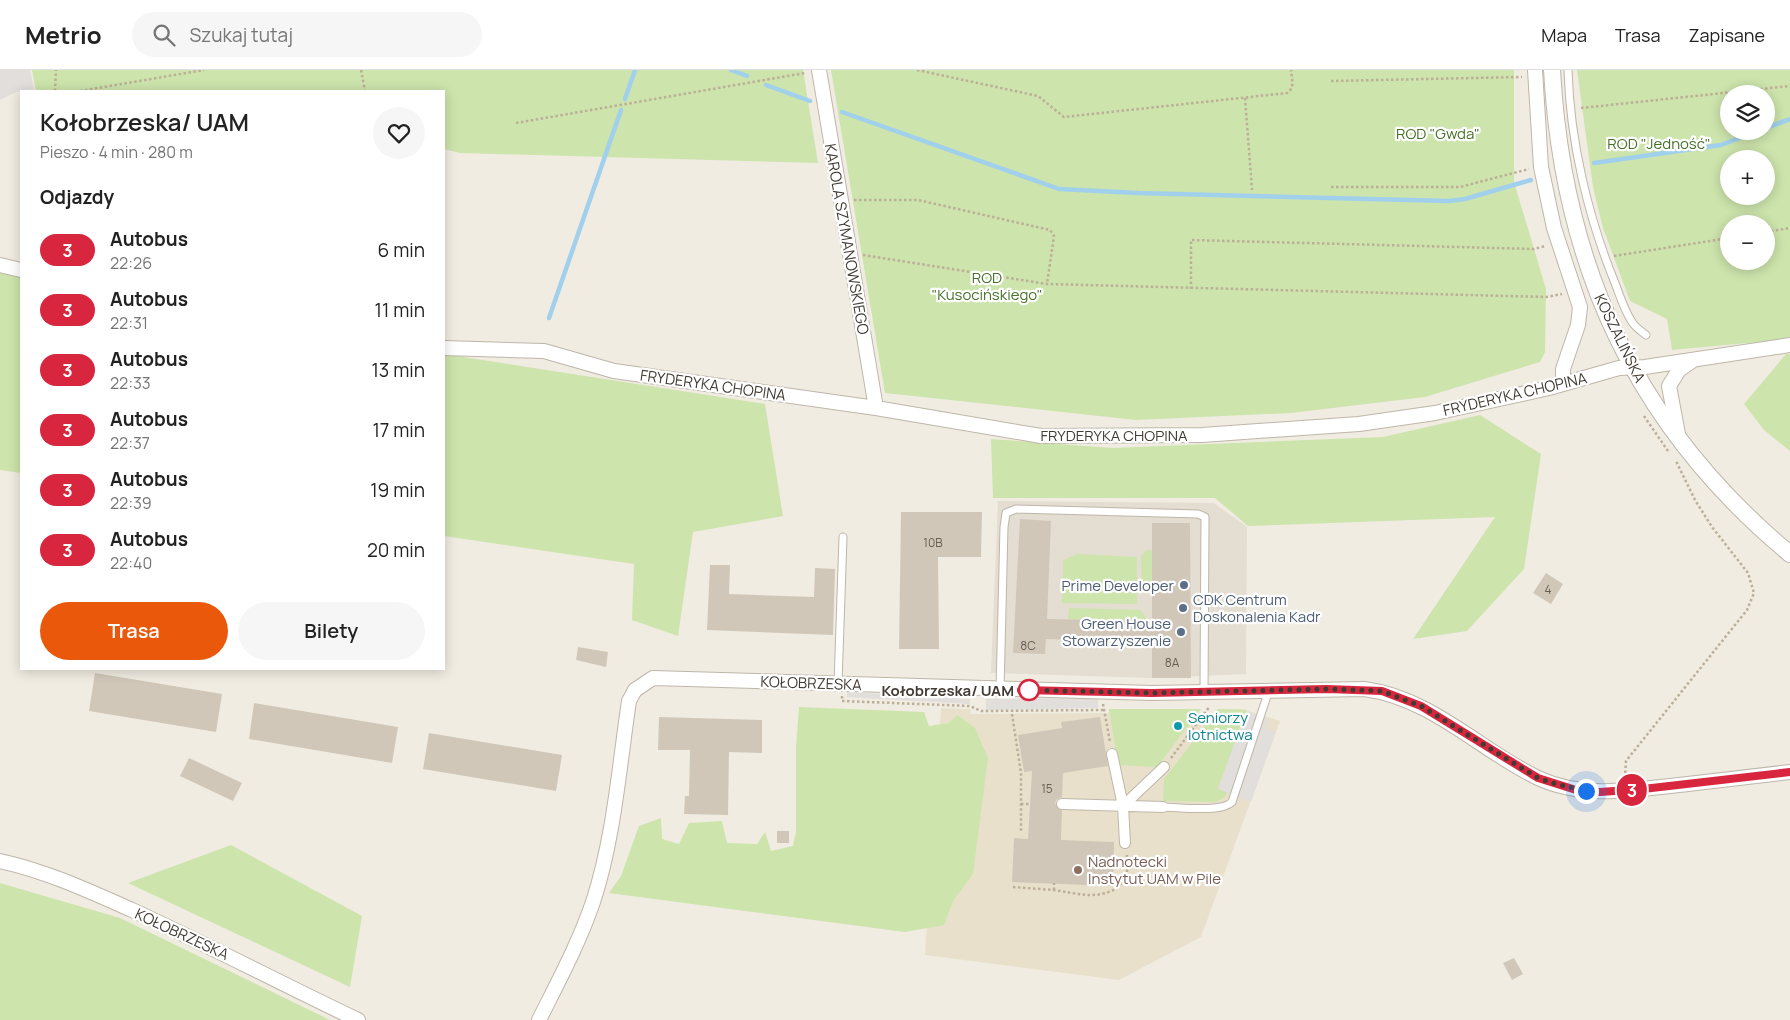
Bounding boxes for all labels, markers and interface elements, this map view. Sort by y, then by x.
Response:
search box [132,12,482,57]
text: Metrio [25,18,102,51]
icon: search [150,21,178,49]
text: Szukaj tutaj [190,22,293,48]
text: Mapa [1541,23,1587,47]
text: Trasa [1615,23,1660,47]
text: Zapisane [1688,23,1765,47]
map controls [1720,85,1775,270]
button: layers [1720,85,1775,140]
text: Kołobrzeska/ UAM [40,105,249,138]
button: heart [373,107,425,159]
park label: ROD "Gwda" [1396,123,1480,144]
park label: ROD "Jedność" [1607,133,1711,154]
text: Pieszo · 4 min · 280 m [40,141,193,163]
street label: KAROLA SZYMANOWSKIEGO [820,142,874,336]
button: + [1720,150,1775,205]
text: Odjazdy [40,184,114,210]
button: − [1720,215,1775,270]
text: Autobus [110,226,188,252]
text: 6 min [378,237,425,263]
text: 3 [62,238,73,262]
text: 22:26 [110,252,152,274]
park label: ROD "Kusocińskiego" [931,267,1043,305]
text: Autobus [110,286,188,312]
street label: KOSZALIŃSKA [1589,290,1651,386]
text: 11 min [375,297,425,323]
text: 3 [62,298,73,322]
text: 22:31 [110,312,148,334]
text: Autobus [110,346,188,372]
text: 13 min [371,357,425,383]
text: 3 [62,358,73,382]
street label: FRYDERYKA CHOPINA [639,364,788,406]
street label: FRYDERYKA CHOPINA [1441,367,1589,421]
text: 22:33 [110,372,151,394]
text: Autobus [110,406,188,432]
text: 17 min [372,417,425,443]
text: 3 [62,418,73,442]
street label: FRYDERYKA CHOPINA [1040,425,1188,446]
text: 22:37 [110,432,150,454]
text: Autobus [110,466,188,492]
text: 19 min [370,477,425,503]
text: 3 [62,478,73,502]
text: 22:39 [110,492,152,514]
text: Autobus [110,526,188,552]
house number: 10B [923,534,943,551]
text: 20 min [367,537,425,563]
text: 3 [62,538,73,562]
text: 22:40 [110,552,152,574]
place label: Prime Developer [1062,575,1175,596]
marker: Prime Developer [1178,579,1190,591]
house number: 4 [1544,581,1552,598]
place label: CDK Centrum Doskonalenia Kadr [1193,589,1321,627]
button: Trasa [40,602,228,660]
button: Bilety [238,602,425,660]
marker: CDK Centrum Doskonalenia Kadr [1177,602,1189,614]
place label: Green House Stowarzyszenie [1062,613,1171,651]
marker: Green House Stowarzyszenie [1175,626,1187,638]
house number: 8C [1020,637,1036,654]
house number: 8A [1165,654,1180,671]
street label: KOŁOBRZESKA [760,671,862,695]
marker: Kołobrzeska/ UAM [1018,679,1040,701]
place label: Kołobrzeska/ UAM [881,680,1014,701]
place label: Seniorzy lotnictwa [1188,707,1253,745]
marker: Seniorzy lotnictwa [1172,720,1184,732]
line badge: 3 [1616,774,1648,806]
text: 3 [1627,778,1637,802]
your location [1574,779,1599,804]
house number: 15 [1041,780,1053,797]
place label: Nadnotecki Instytut UAM w Pile [1088,851,1221,889]
marker: Nadnotecki Instytut UAM w Pile [1072,864,1084,876]
street label: KOŁOBRZESKA [132,903,233,965]

